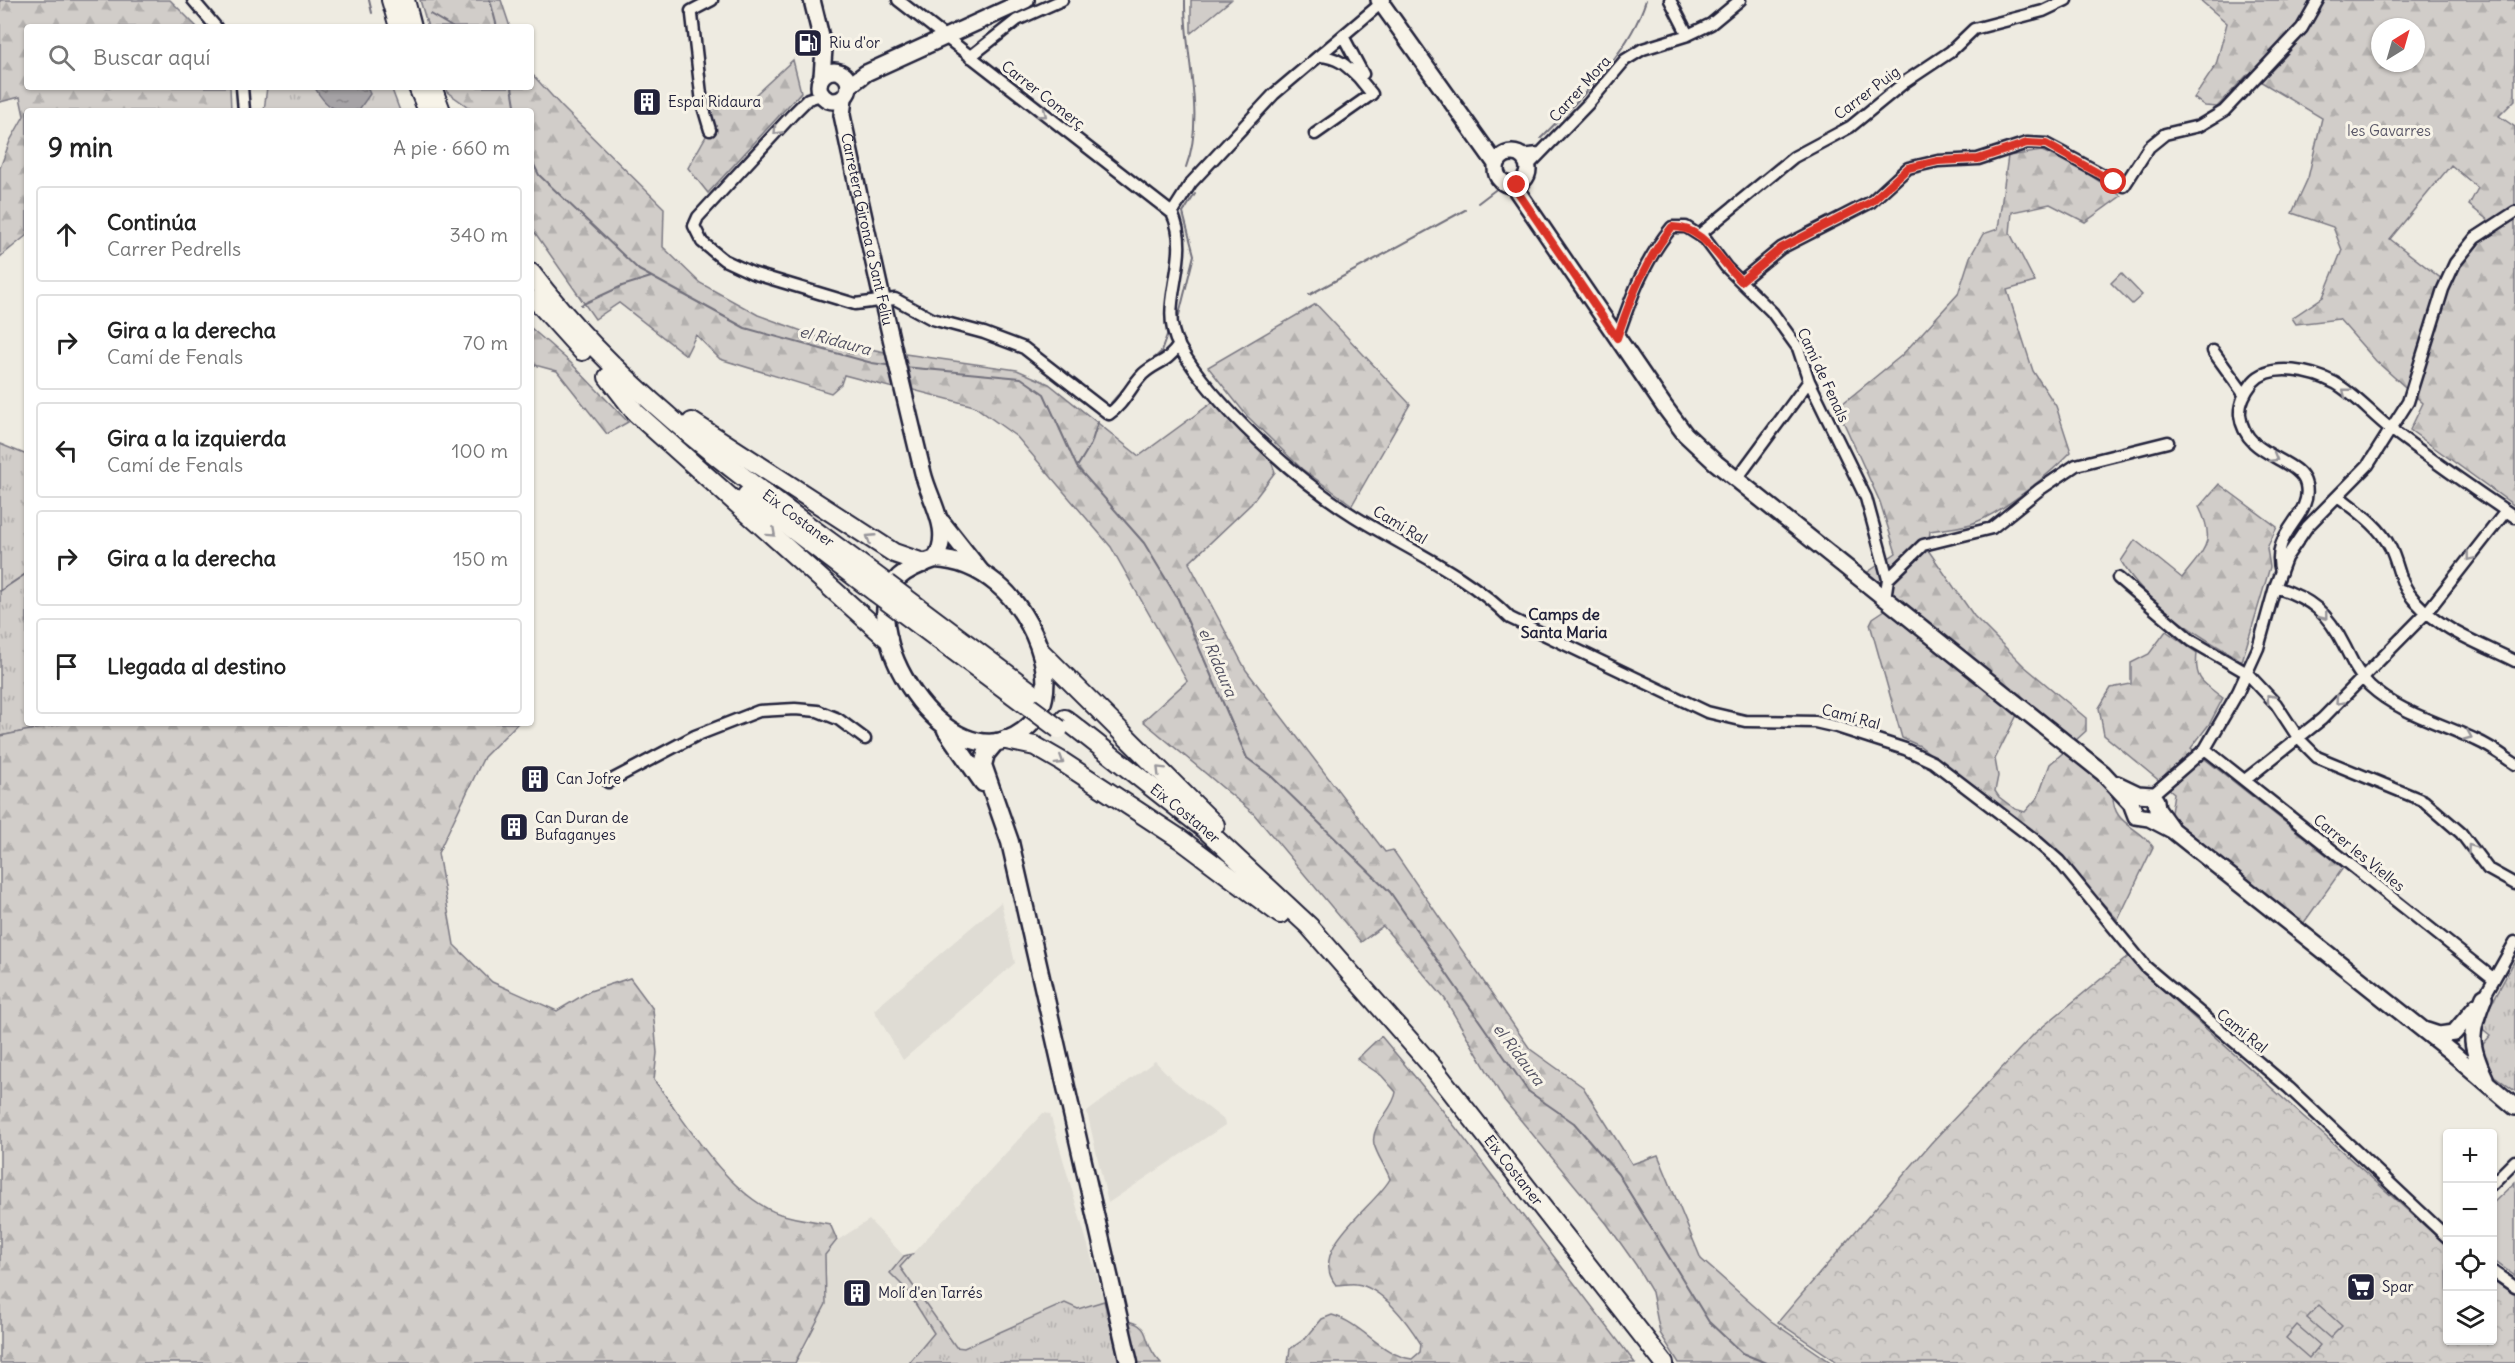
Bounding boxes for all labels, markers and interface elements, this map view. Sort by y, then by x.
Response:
north arrow [2371,18,2425,72]
search box [24,24,534,90]
fuel station icon: Riu d'or [792,27,824,59]
place label: Riu d'or [829,33,880,52]
icon: search [45,41,78,74]
text: Buscar aquí [93,43,210,71]
street label: Carrer Mora [1545,51,1615,126]
street label: Carrer Comerç [998,56,1089,133]
street label: Carrer Puig [1830,62,1903,123]
building icon: Espai Ridaura [631,86,663,118]
place label: Espai Ridaura [668,92,762,111]
one-way arrow [1036,107,1047,118]
park label: les Gavarres [2347,121,2431,140]
one-way arrow [773,125,784,135]
text: 9 min [48,131,113,164]
street label: Carretera Girona a Sant Feliu [837,131,898,327]
text: A pie · 660 m [393,135,510,160]
route start [2100,168,2126,194]
route end [1503,171,1529,197]
text: Continúa [107,208,196,236]
icon: ahead [50,218,83,251]
text: 340 m [450,222,508,247]
text: Carrer Pedrells [107,236,241,261]
text: Gira a la derecha [107,316,276,344]
water label: el Ridaura [797,321,874,359]
street label: Camí de Fenals [1793,325,1854,425]
icon: right [50,326,83,359]
text: 70 m [463,330,508,355]
text: Camí de Fenals [107,344,243,369]
one-way arrow [2342,388,2353,399]
text: Gira a la izquierda [107,424,286,452]
icon: left [50,434,83,467]
text: 100 m [451,438,508,463]
one-way arrow [2268,451,2279,462]
text: Camí de Fenals [107,452,243,477]
street label: Eix Costaner [759,485,838,551]
street label: Camí Ral [1370,501,1431,548]
one-way arrow [765,526,776,537]
one-way arrow [866,534,877,545]
icon: right [50,542,83,575]
text: Gira a la derecha [107,544,276,572]
text: 150 m [453,546,508,571]
one-way arrow [2466,550,2477,561]
district label: Camps de Santa Maria [1521,604,1607,642]
one-way arrow [2317,609,2328,620]
water label: el Ridaura [1195,624,1242,700]
icon: arrive [50,650,83,683]
text: Llegada al destino [107,652,286,680]
one-way arrow [2266,694,2277,705]
one-way arrow [2335,694,2346,704]
street label: Camí Ral [1820,700,1882,733]
one-way arrow [2461,729,2472,741]
one-way arrow [1053,753,1064,764]
building icon: Can Jofre [519,763,551,795]
one-way arrow [1156,767,1167,777]
place label: Can Jofre [556,769,621,788]
street label: Eix Costaner [1146,779,1224,847]
place label: Can Duran de Bufaganyes [535,808,629,844]
street label: Carrer les Vielles [2310,810,2409,895]
building icon: Can Duran de Bufaganyes [498,811,530,843]
one-way arrow [2467,843,2478,854]
street label: Camí Ral [2213,1004,2272,1057]
water label: el Ridaura [1489,1019,1549,1090]
map controls [2443,1129,2497,1345]
button: + [2443,1129,2497,1183]
street label: Eix Costaner [1480,1131,1547,1209]
button: − [2443,1183,2497,1237]
button: locate [2443,1237,2497,1291]
supermarket icon: Spar [2345,1271,2377,1303]
building icon: Molí d'en Tarrés [841,1277,873,1309]
place label: Spar [2382,1277,2414,1296]
place label: Molí d'en Tarrés [878,1283,983,1302]
button: layers [2443,1291,2497,1345]

